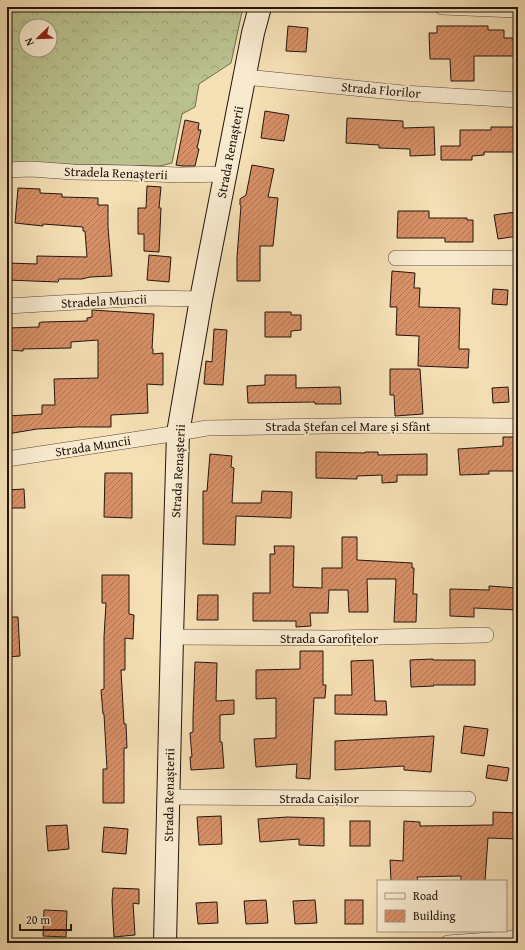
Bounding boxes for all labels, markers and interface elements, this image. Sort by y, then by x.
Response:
north arrow [18,18,58,58]
text: N [20,35,38,48]
street label: Strada Florilor [341,77,422,103]
street label: Strada Renașterii [212,104,248,200]
street label: Stradela Renașterii [64,162,168,184]
street label: Stradela Muncii [61,289,148,313]
street label: Strada Ștefan cel Mare și Sfânt [265,417,431,436]
street label: Strada Renașterii [166,423,190,518]
street label: Strada Muncii [54,431,133,461]
street label: Strada Garofițelor [280,629,379,648]
street label: Strada Renașterii [159,748,179,842]
street label: Strada Caișilor [279,789,359,808]
legend [377,880,507,932]
text: Road [413,887,439,904]
scale bar [20,906,71,932]
text: Building [413,907,456,924]
text: 20 m [26,911,50,928]

